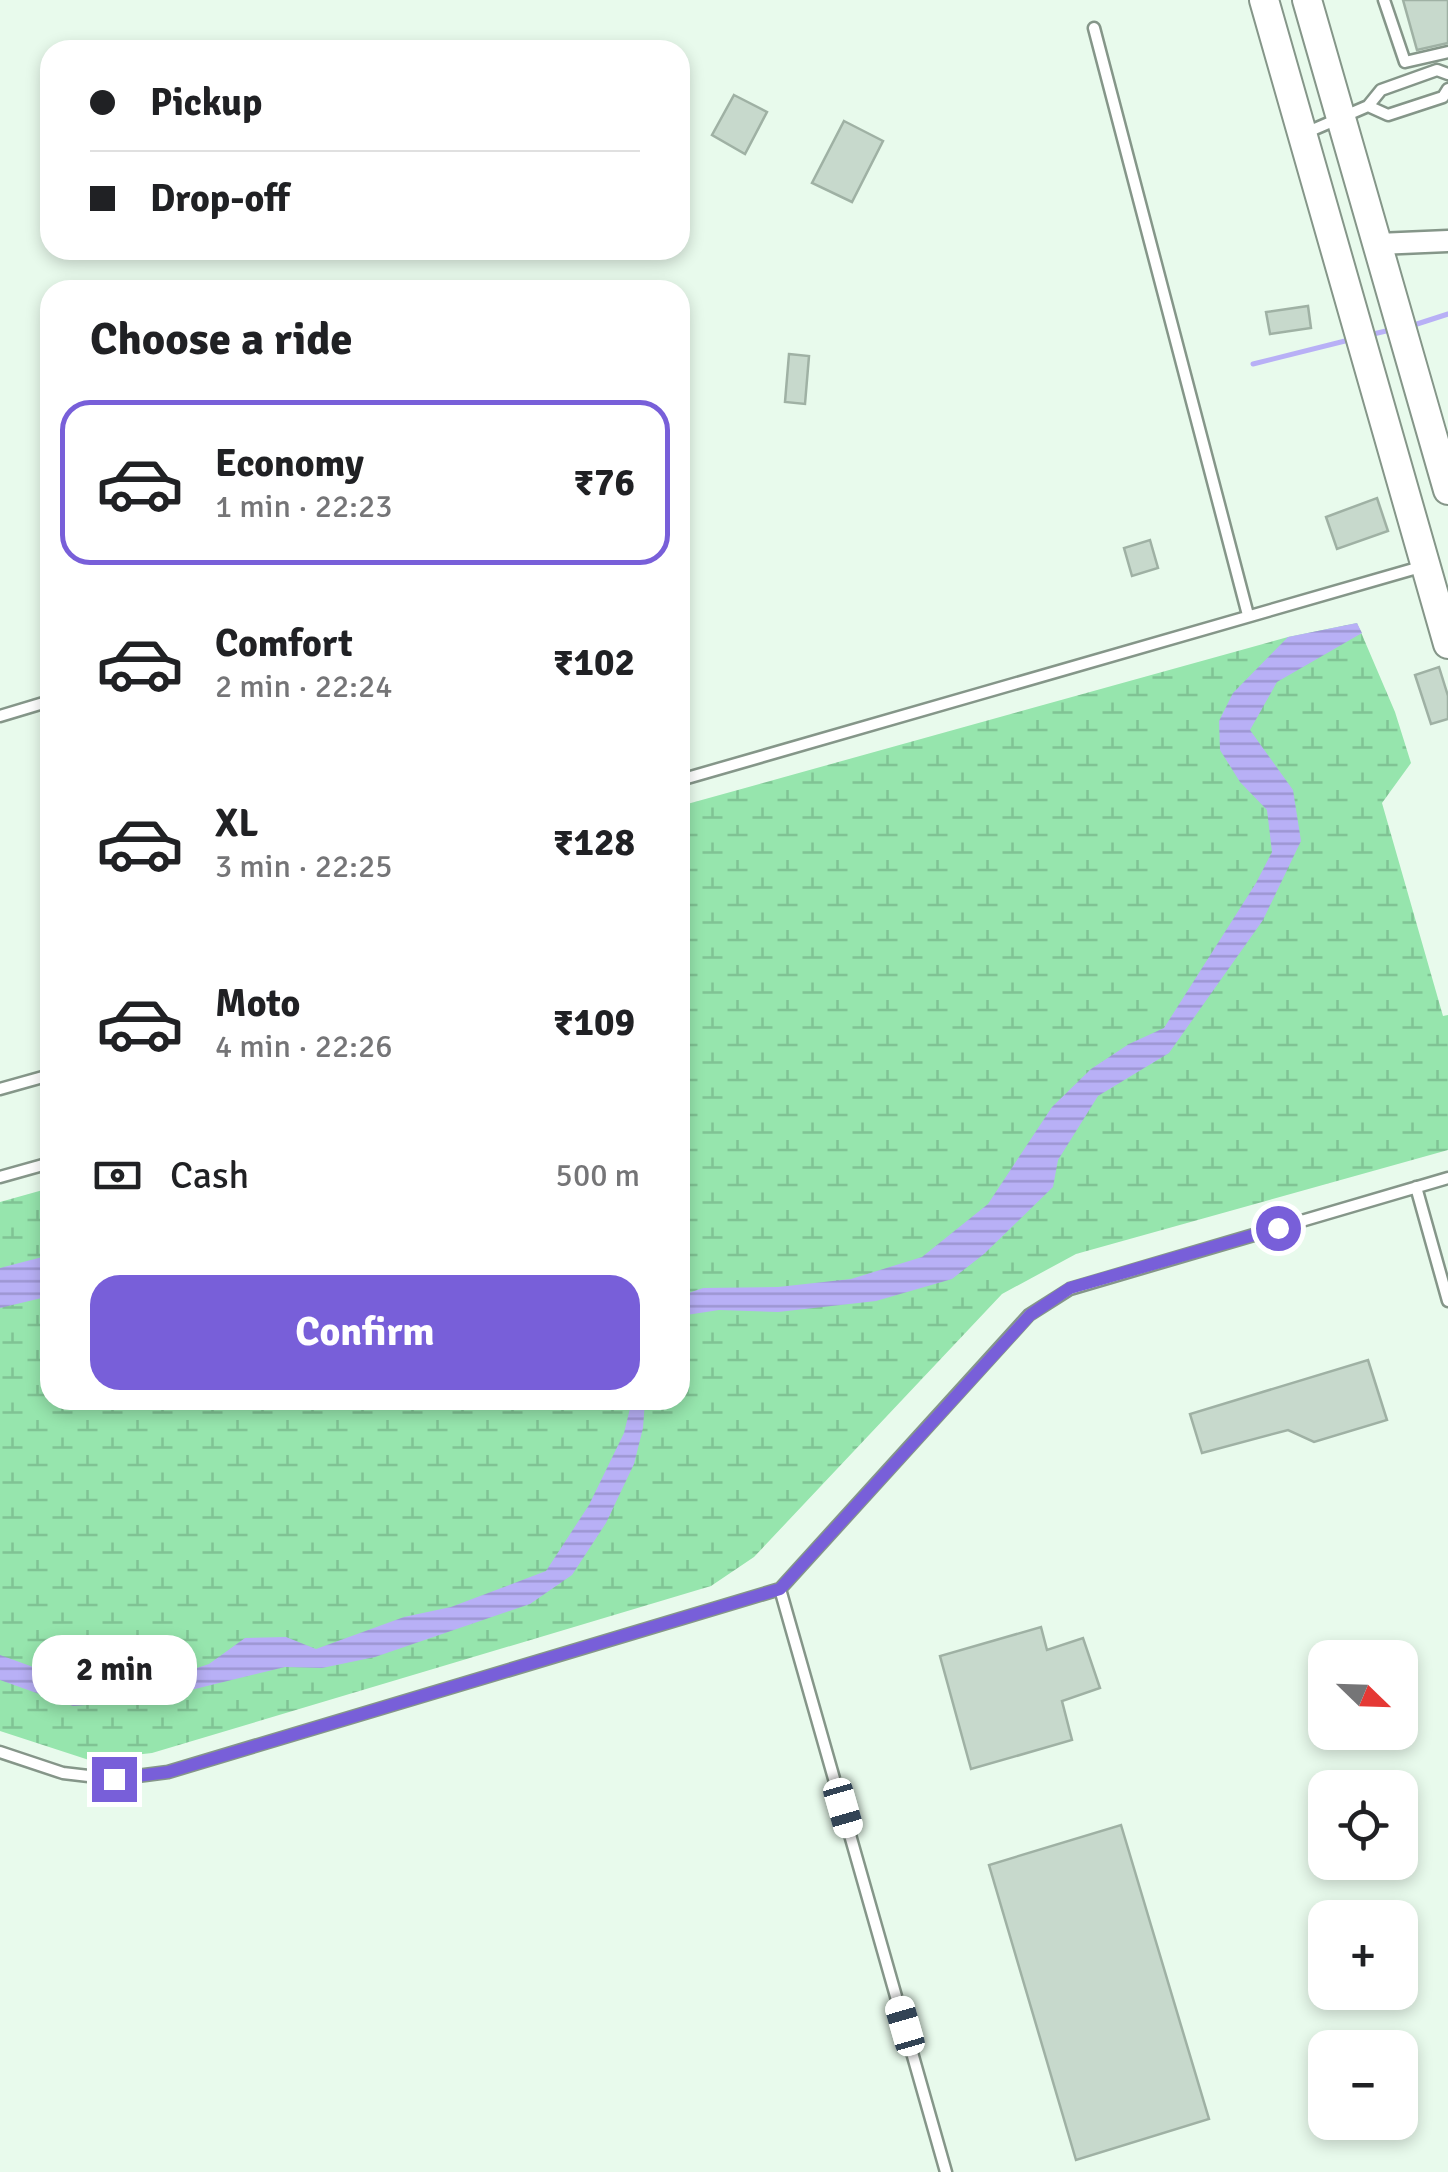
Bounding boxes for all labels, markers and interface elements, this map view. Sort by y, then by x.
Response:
text: Pickup [150,79,262,126]
text: Drop-off [150,175,290,222]
text: Choose a ride [90,312,353,367]
icon: car [95,438,185,528]
text: Economy [215,440,364,487]
text: ₹76 [573,459,635,506]
text: 1 min · 22:23 [215,487,393,526]
icon: car [95,618,185,708]
text: Comfort [215,620,353,667]
text: ₹102 [553,639,635,686]
text: 2 min · 22:24 [215,667,393,706]
icon: car [95,798,185,888]
text: XL [215,800,258,847]
text: ₹128 [553,819,635,866]
text: 3 min · 22:25 [215,847,393,886]
icon: car [95,978,185,1068]
text: Moto [215,980,300,1027]
text: ₹109 [553,999,635,1046]
text: 4 min · 22:26 [215,1027,393,1066]
icon: cash [90,1148,145,1203]
text: Cash [170,1152,249,1199]
text: 500 m [556,1156,640,1195]
route start [1256,1206,1301,1251]
button: Confirm [90,1275,640,1390]
callout: 2 min [32,1634,196,1704]
north arrow [1308,1640,1418,1750]
map controls [1308,1640,1418,2140]
text: 2 min [76,1650,153,1689]
route end [92,1757,137,1802]
button: locate [1308,1770,1418,1880]
car [820,1775,866,1841]
button: + [1308,1900,1418,2010]
car [882,1993,928,2059]
button: − [1308,2030,1418,2140]

